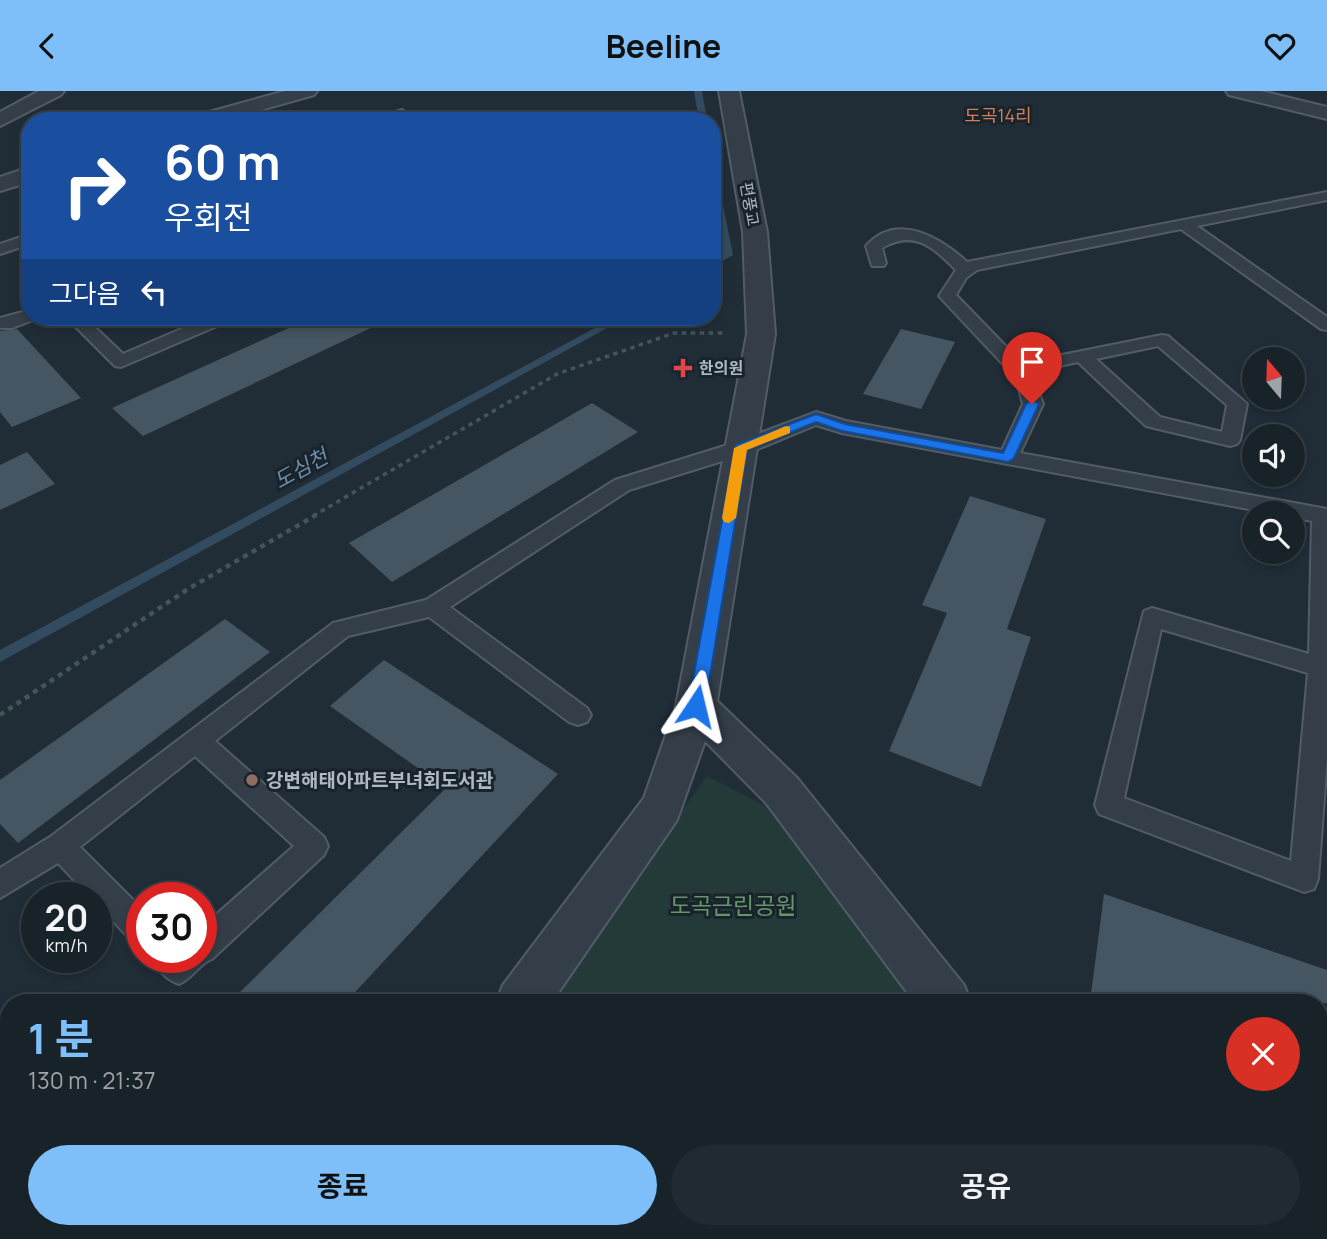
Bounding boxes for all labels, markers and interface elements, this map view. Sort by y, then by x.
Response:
text: Beeline [606,24,721,68]
icon: back [28,27,66,65]
icon: heart [1261,27,1299,65]
district label: 도곡14리 [964,103,1032,127]
text: 60 m [164,128,281,195]
icon: right [49,140,140,231]
street label: 편풍교 [735,180,765,228]
text: 우회전 [164,195,252,239]
icon: left [135,273,173,311]
text: 그다음 [49,275,121,311]
pin [1002,332,1062,404]
icon: arrive [1013,343,1051,381]
north arrow [1242,347,1306,409]
map controls [1242,347,1305,564]
place label: 한의원 [699,357,743,379]
marker: 한의원 [673,358,693,378]
button: sound [1242,424,1305,487]
water label: 도심천 [268,441,335,494]
button: search [1242,501,1305,564]
position arrow [659,669,733,743]
place label: 강변해태아파트부녀회도서관 [266,767,494,793]
marker: 강변해태아파트부녀회도서관 [244,772,260,788]
speed limit sign: 30 [126,882,217,973]
park label: 도곡근린공원 [670,889,796,921]
text: 20 [45,894,88,942]
text: km/h [46,933,87,957]
text: 1 분 [28,1009,93,1067]
button: close [1226,1017,1300,1091]
text: 130 m · 21:37 [28,1064,155,1096]
button: 종료 [28,1145,657,1225]
button: 공유 [671,1145,1300,1225]

